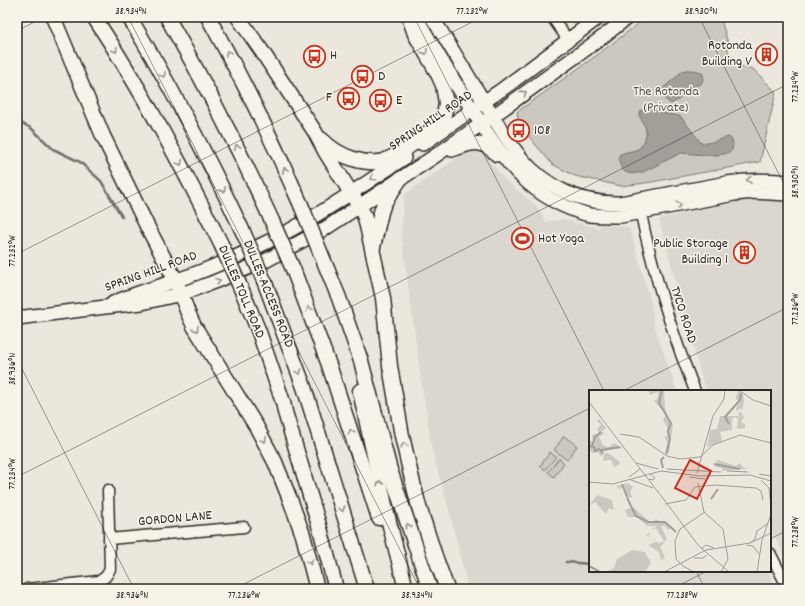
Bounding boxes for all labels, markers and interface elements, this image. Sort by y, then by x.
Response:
text: 38.934°N [115,5,147,19]
text: 77.232°W [456,5,488,19]
text: 38.930°N [685,5,717,19]
place label: Rotonda Building V [702,36,752,72]
building icon: Rotonda Building V [754,41,780,67]
bus stop icon: H [301,43,327,69]
one-way arrow [111,46,118,53]
place label: H [330,46,337,66]
one-way arrow [421,48,428,55]
one-way arrow [225,50,232,57]
bus stop icon: D [349,64,375,90]
place label: D [378,67,385,87]
one-way arrow [158,71,166,78]
text: 77.234°W [789,71,803,103]
park label: The Rotonda (Private) [633,82,699,118]
bus stop icon: F [335,85,361,111]
street label: SPRING HILL ROAD [385,86,477,156]
place label: F [326,88,333,108]
bus stop icon: E [367,88,393,114]
place label: E [396,91,403,111]
one-way arrow [520,91,527,98]
bus stop icon: 108 [506,118,532,144]
place label: 108 [534,121,551,141]
one-way arrow [234,144,242,152]
one-way arrow [175,159,182,166]
one-way arrow [282,166,290,174]
text: 38.930°N [789,166,803,198]
one-way arrow [370,173,377,181]
one-way arrow [746,176,752,185]
one-way arrow [218,186,226,193]
one-way arrow [676,201,682,209]
sports icon: Hot Yoga [510,226,536,252]
place label: Hot Yoga [538,229,584,249]
place label: Public Storage Building 1 [653,234,728,270]
text: 77.232°W [6,235,20,267]
street label: DULLES ACCESS ROAD [237,237,299,351]
building icon: Public Storage Building 1 [731,239,757,265]
street label: DULLES TOLL ROAD [212,242,270,342]
street label: SPRING HILL ROAD [102,246,200,298]
one-way arrow [214,277,221,285]
street label: TYCO ROAD [664,284,702,346]
text: 77.236°W [789,293,803,325]
one-way arrow [305,306,313,313]
one-way arrow [192,325,199,332]
text: 38.936°N [6,353,20,385]
one-way arrow [294,368,302,375]
inset map [589,390,771,572]
one-way arrow [347,429,356,436]
one-way arrow [259,436,267,443]
one-way arrow [400,441,408,448]
text: 77.234°W [6,458,20,490]
one-way arrow [376,480,384,486]
one-way arrow [337,505,346,512]
street label: GORDON LANE [137,506,213,532]
text: 77.238°W [789,516,803,548]
one-way arrow [404,522,413,529]
one-way arrow [305,558,314,565]
text: 38.936°N [116,589,148,603]
text: 77.236°W [228,589,260,603]
text: 38.934°N [401,589,433,603]
text: 77.238°W [666,589,698,603]

